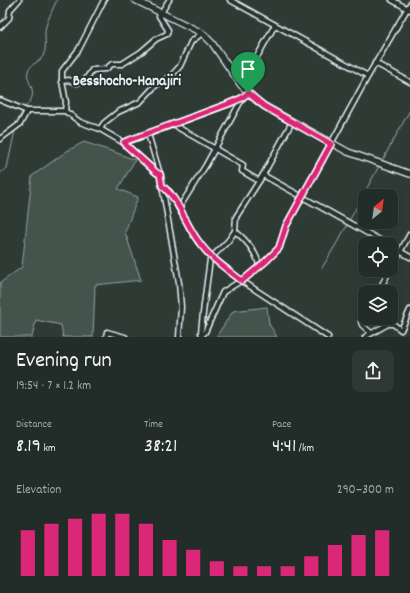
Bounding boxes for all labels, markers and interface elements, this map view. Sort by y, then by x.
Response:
pin [231,52,265,93]
icon: arrive [237,58,259,80]
district label: Besshocho-Hanajiri [73,71,181,93]
north arrow [358,189,398,229]
map controls [358,189,398,325]
button: locate [358,237,398,277]
button: layers [358,285,398,325]
text: Evening run [16,346,112,377]
button: share [352,350,394,392]
text: 19:54 · 7 × 1.2 km [16,377,91,396]
text: Distance [16,417,52,433]
text: Time [144,417,163,433]
text: Pace [272,417,291,433]
text: 8.19 [16,433,41,461]
text: 38:21 [144,433,177,461]
text: 4:41 [272,433,296,461]
text: km [41,441,55,457]
text: /km [296,441,314,457]
text: Elevation [16,481,61,500]
text: 290–300 m [337,481,394,500]

